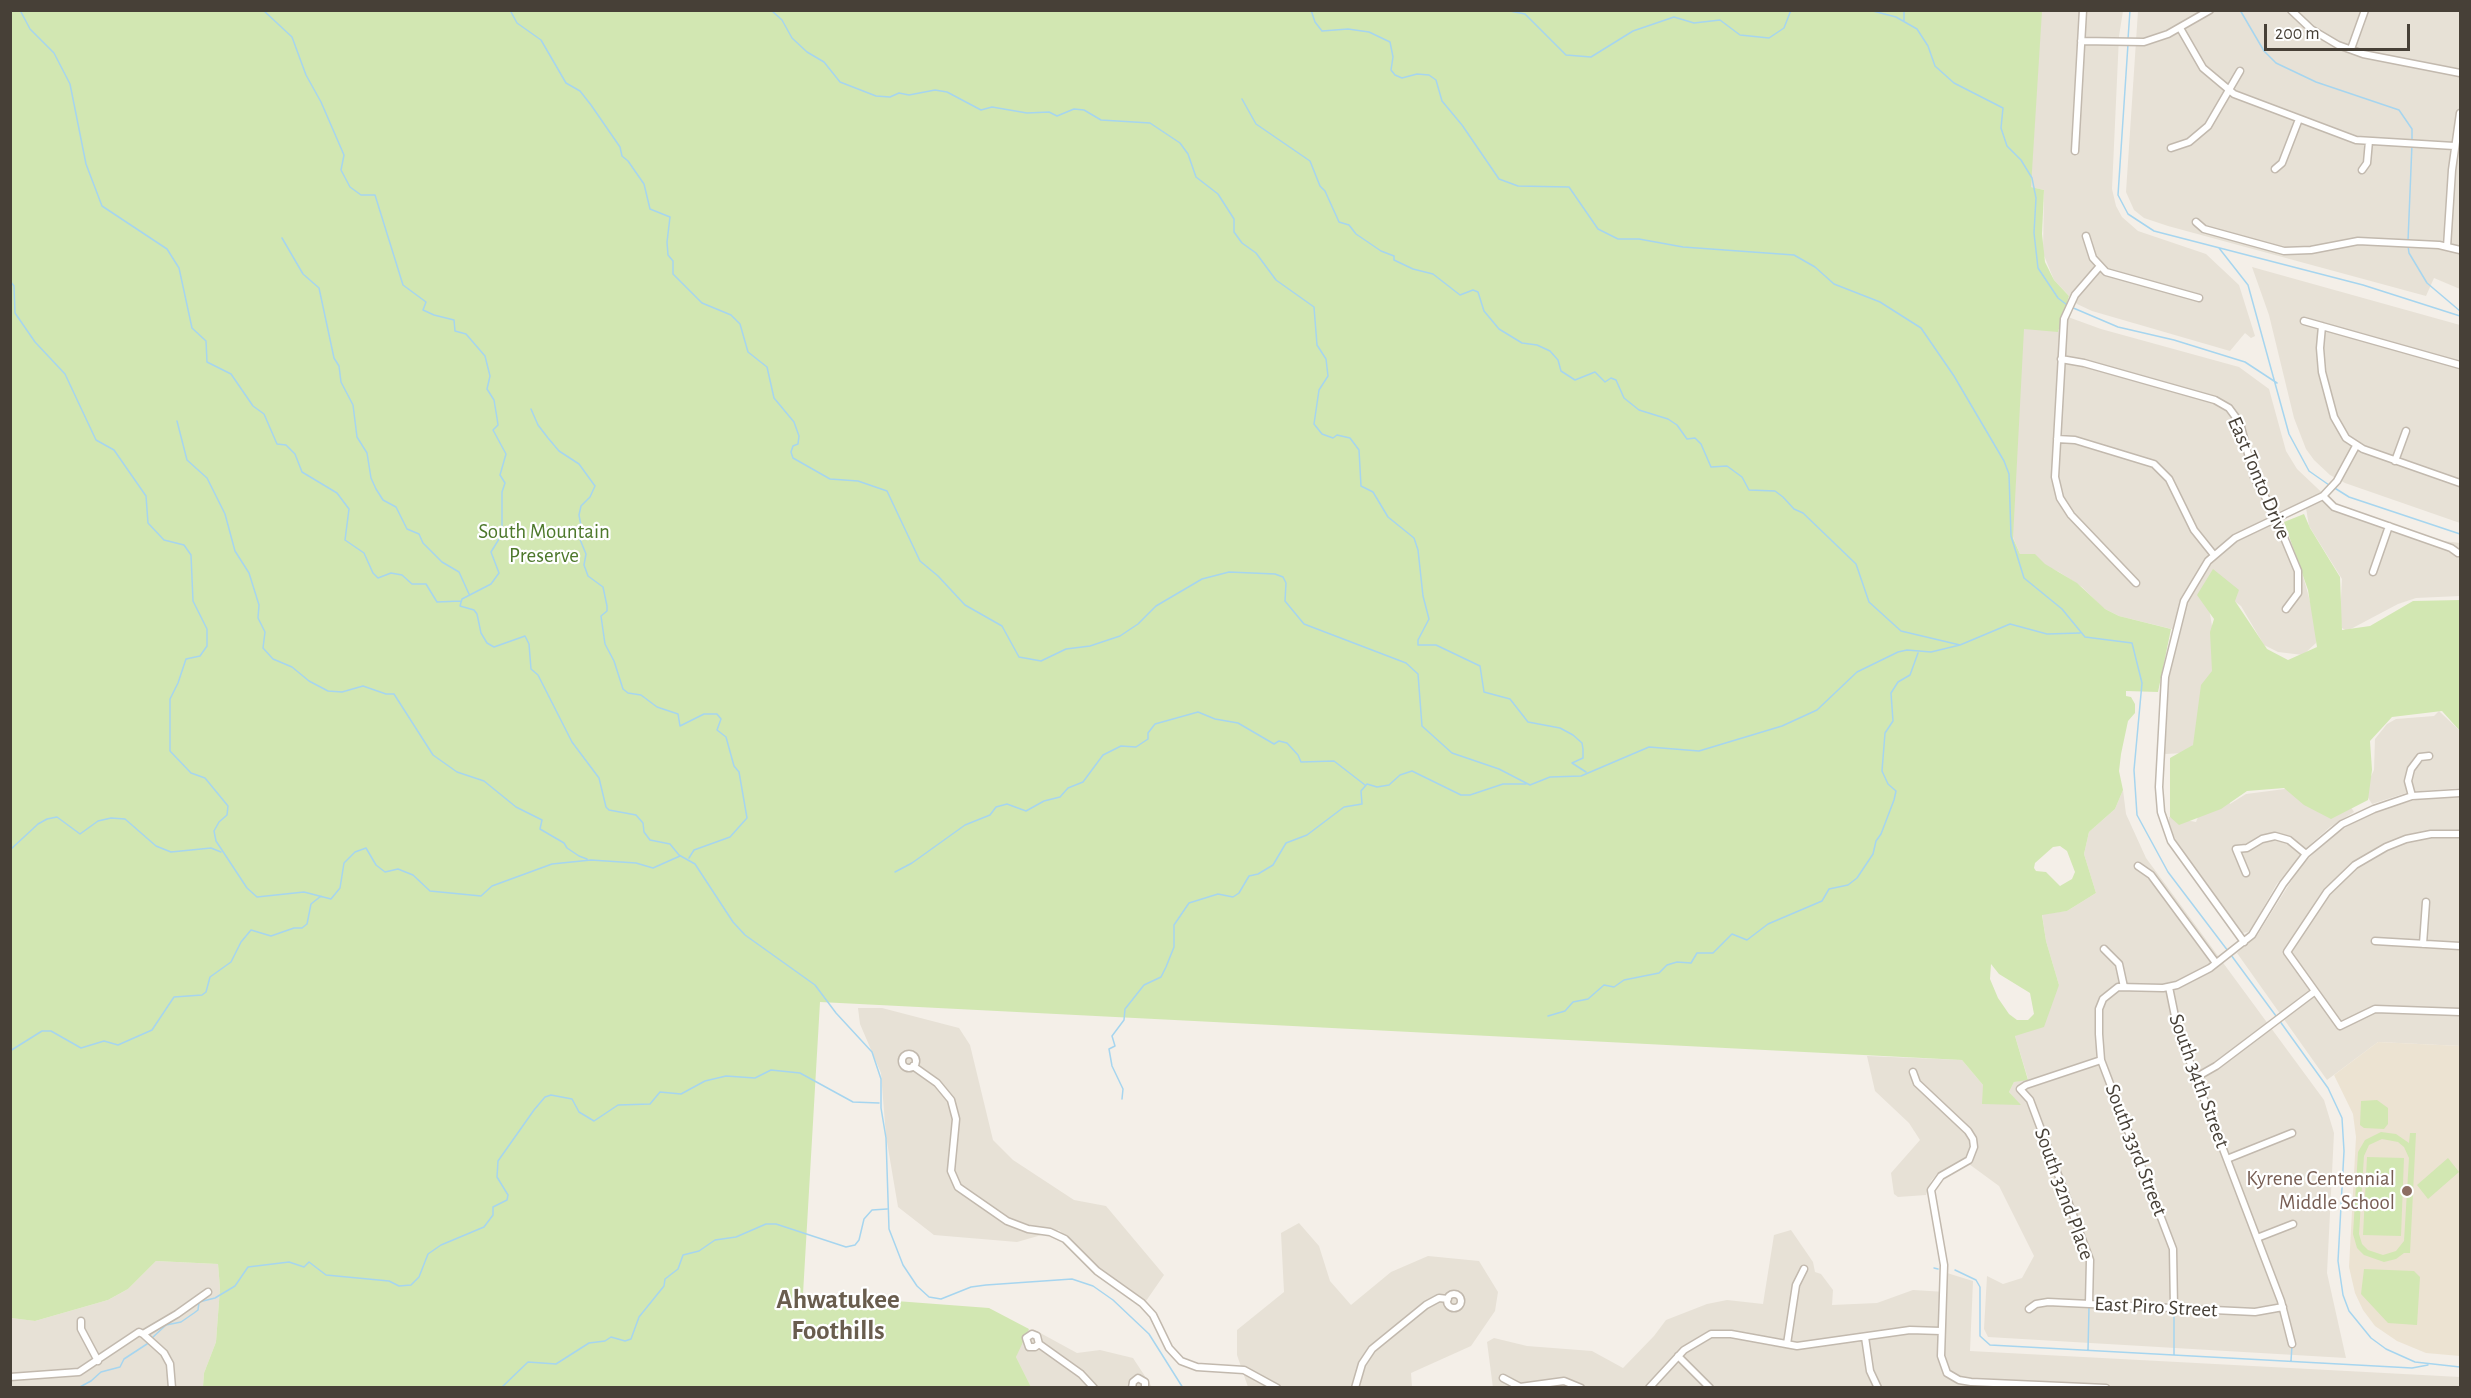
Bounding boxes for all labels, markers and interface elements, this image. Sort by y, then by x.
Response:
scale bar [2267,12,2412,50]
text: 200 m [2275,25,2320,43]
street label: East Tonto Drive [2222,413,2296,543]
park label: South Mountain Preserve [478,519,610,569]
street label: South 34th Street [2163,1011,2235,1151]
street label: South 33rd Street [2099,1080,2173,1220]
street label: South 32nd Place [2028,1125,2100,1263]
place label: Kyrene Centennial Middle School [2246,1166,2395,1216]
marker: Kyrene Centennial Middle School [2400,1184,2414,1198]
district label: Ahwatukee Foothills [776,1284,900,1347]
street label: East Piro Street [2094,1291,2218,1323]

